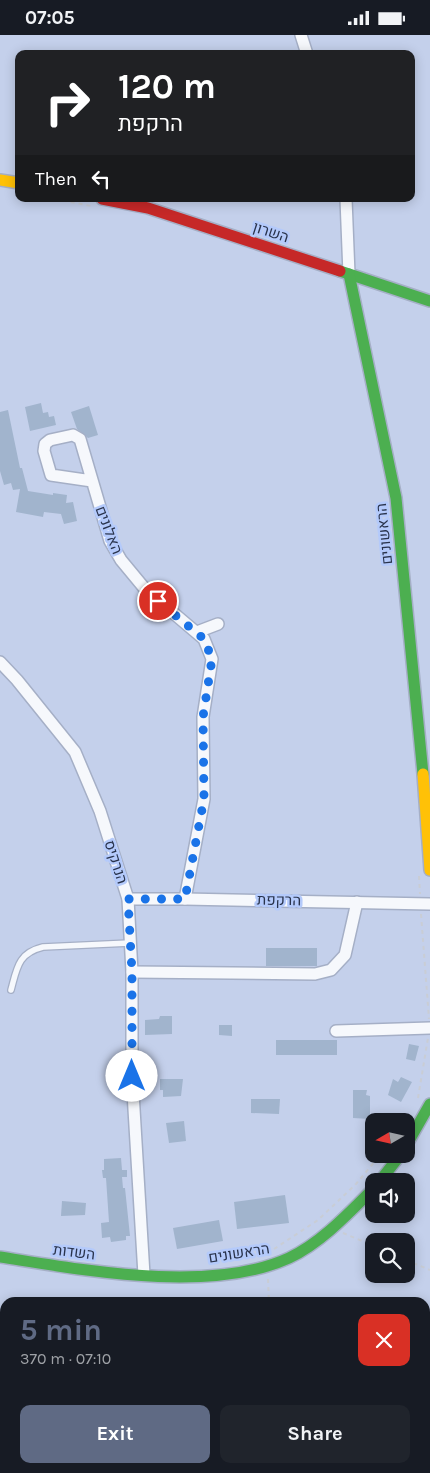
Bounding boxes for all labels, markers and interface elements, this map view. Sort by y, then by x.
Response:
text: 07:05 [25,7,75,29]
text: 120 m [118,66,216,107]
icon: right [35,70,100,135]
text: הרקפת [118,111,183,137]
icon: left [87,165,115,193]
text: Then [35,168,77,190]
street label: השרון [251,218,291,246]
street label: הראשונים [372,502,396,566]
street label: האלונים [92,503,126,557]
pin [137,580,179,622]
icon: arrive [144,587,172,615]
street label: הנרקיס [100,838,132,886]
street label: הרקפת [257,891,301,909]
position arrow [105,1049,157,1101]
north arrow [365,1113,415,1163]
map controls [365,1113,415,1283]
button: sound [365,1173,415,1223]
button: search [365,1233,415,1283]
street label: הראשונים [207,1239,271,1267]
street label: השדות [52,1240,96,1264]
text: 5 min [20,1312,102,1348]
button: close [358,1314,410,1366]
text: 370 m · 07:10 [20,1349,111,1368]
button: Exit [20,1405,210,1463]
button: Share [220,1405,410,1463]

